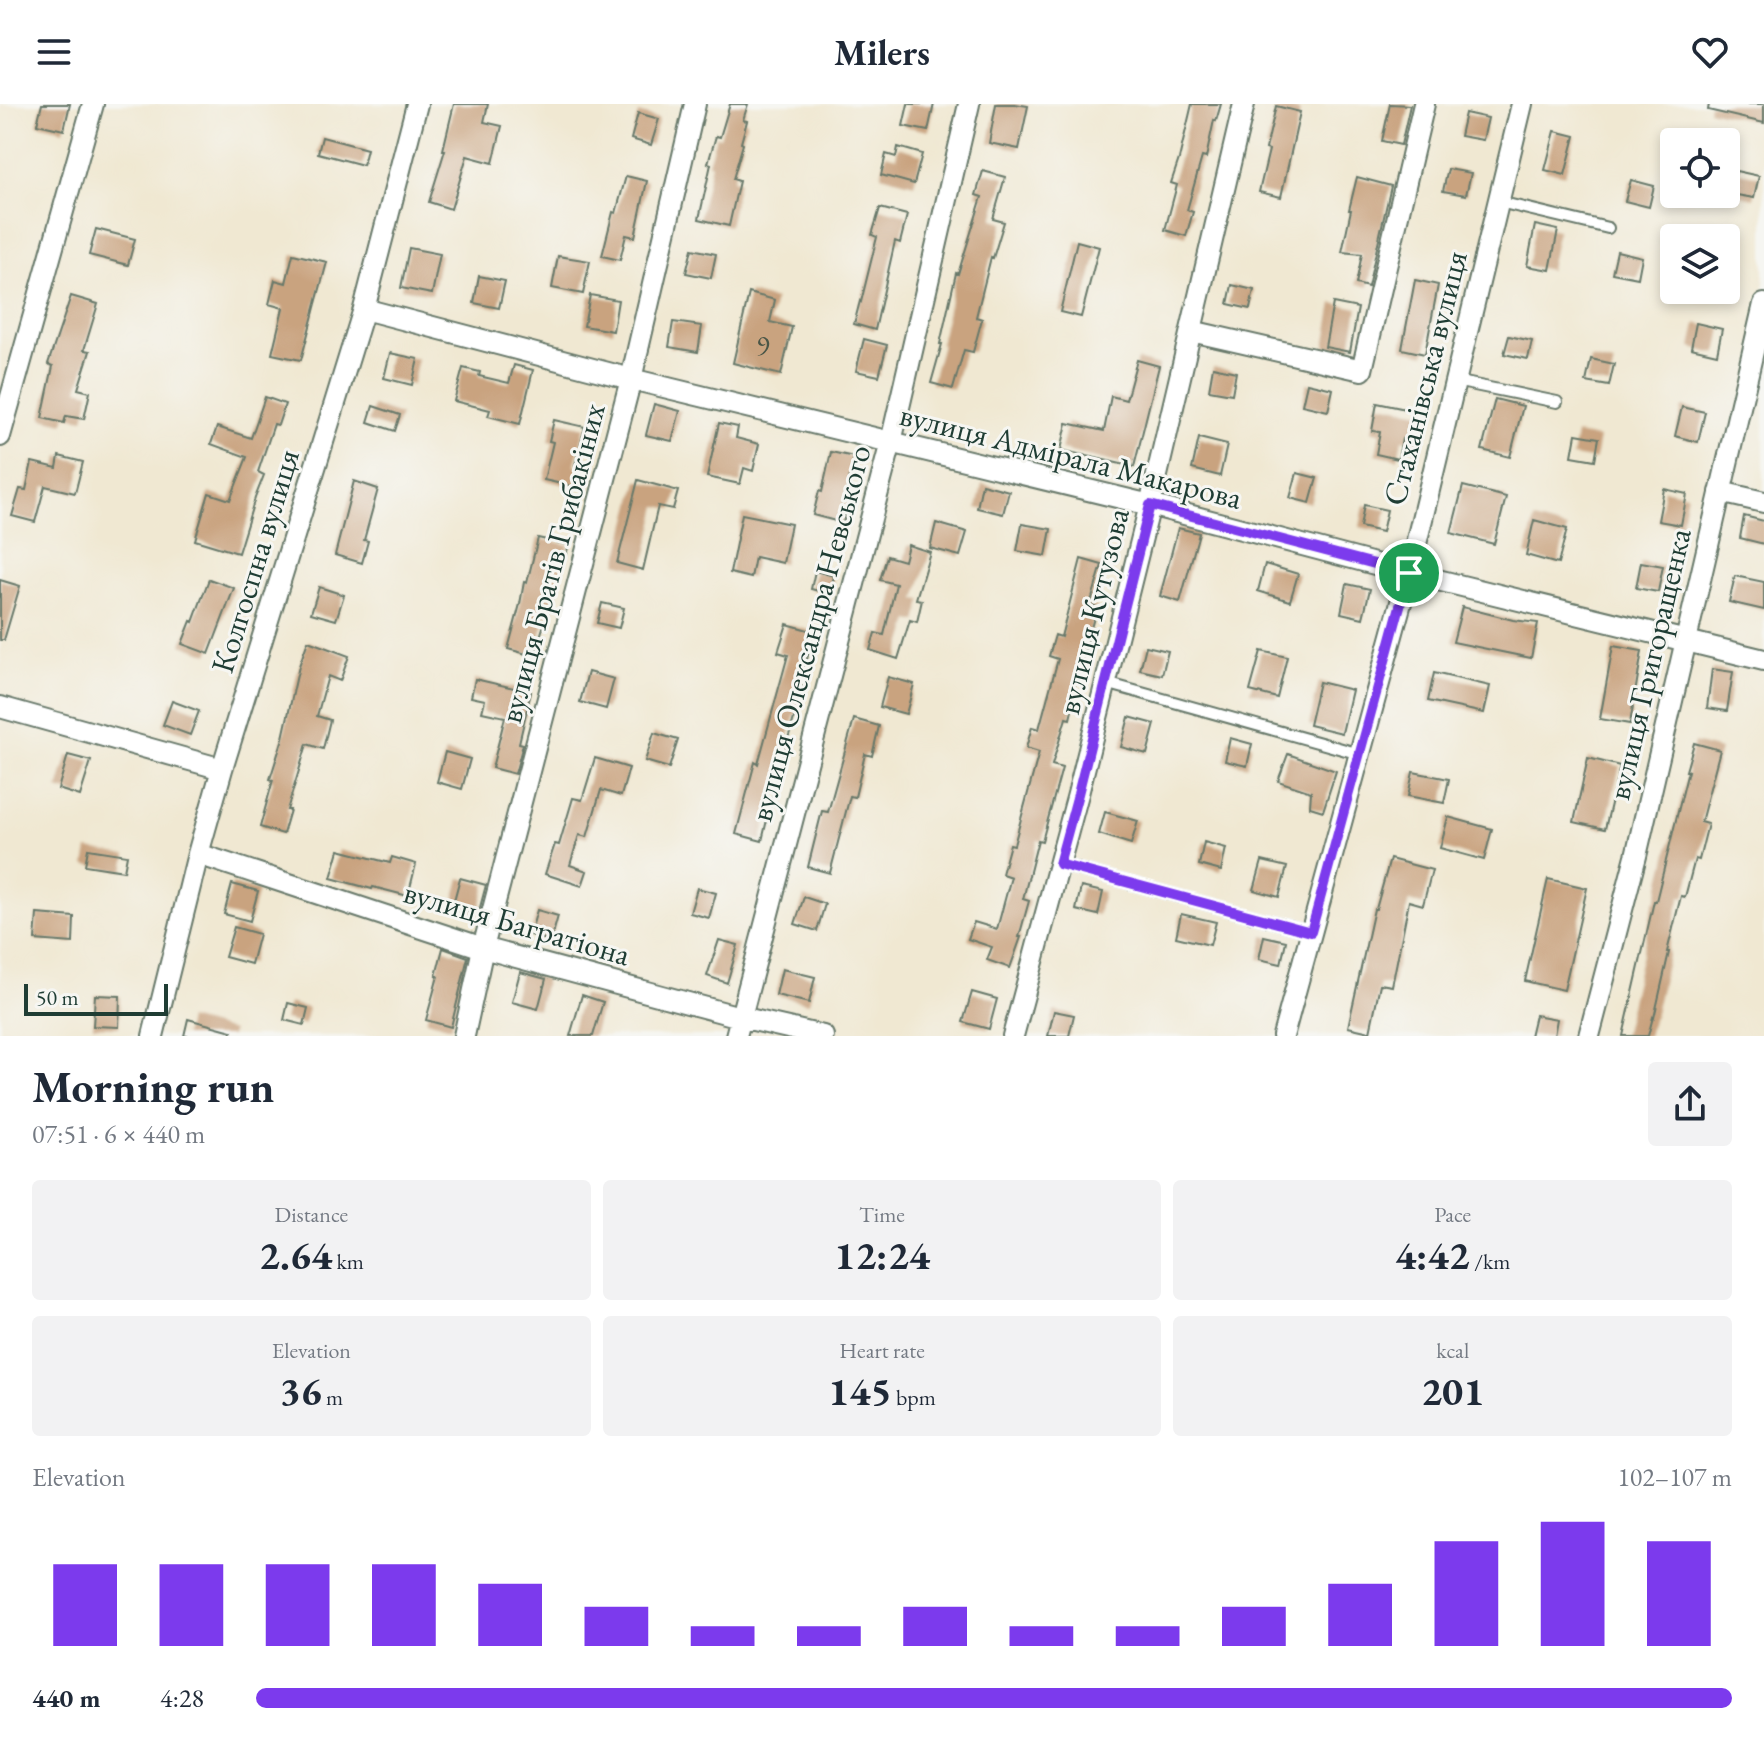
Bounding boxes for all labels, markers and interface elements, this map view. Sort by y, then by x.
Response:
text: Milers [834,29,930,76]
icon: menu [32,30,76,74]
icon: heart [1688,30,1732,74]
map controls [1660,128,1740,304]
button: locate [1660,128,1740,208]
button: layers [1660,224,1740,304]
street label: Стаханівська вулиця [1373,246,1477,510]
house number: 9 [756,327,770,363]
street label: вулиця Адмірала Макарова [896,393,1247,519]
street label: вулиця Братів Грибакіних [489,399,615,727]
street label: вулиця Олександра Невського [739,440,881,826]
street label: Колгоспна вулиця [201,444,309,678]
street label: вулиця Кутузова [1047,503,1139,718]
street label: вулиця Григоращенка [1597,524,1701,804]
pin [1375,539,1443,607]
icon: arrive [1387,551,1431,595]
street label: вулиця Багратіона [399,871,635,975]
scale bar [24,980,168,1016]
text: 50 m [36,983,79,1012]
text: Morning run [32,1058,274,1115]
button: share [1648,1062,1732,1146]
text: 07:51 · 6 × 440 m [32,1117,205,1151]
text: Distance [275,1200,348,1229]
text: Time [859,1200,905,1229]
text: Pace [1434,1200,1471,1229]
text: 2.64 [259,1229,332,1281]
text: 12:24 [834,1229,930,1281]
text: 4:42 [1395,1229,1470,1281]
text: km [332,1247,364,1276]
text: /km [1470,1247,1510,1276]
text: Elevation [272,1336,351,1365]
text: Heart rate [839,1336,925,1365]
text: kcal [1436,1336,1469,1365]
text: 36 [279,1365,322,1417]
text: 145 [828,1365,892,1417]
text: 201 [1421,1365,1484,1417]
text: m [322,1383,343,1412]
text: bpm [892,1383,936,1412]
text: Elevation [32,1460,126,1494]
text: 102–107 m [1617,1460,1732,1494]
text: 440 m [32,1681,100,1715]
text: 4:28 [160,1681,204,1715]

